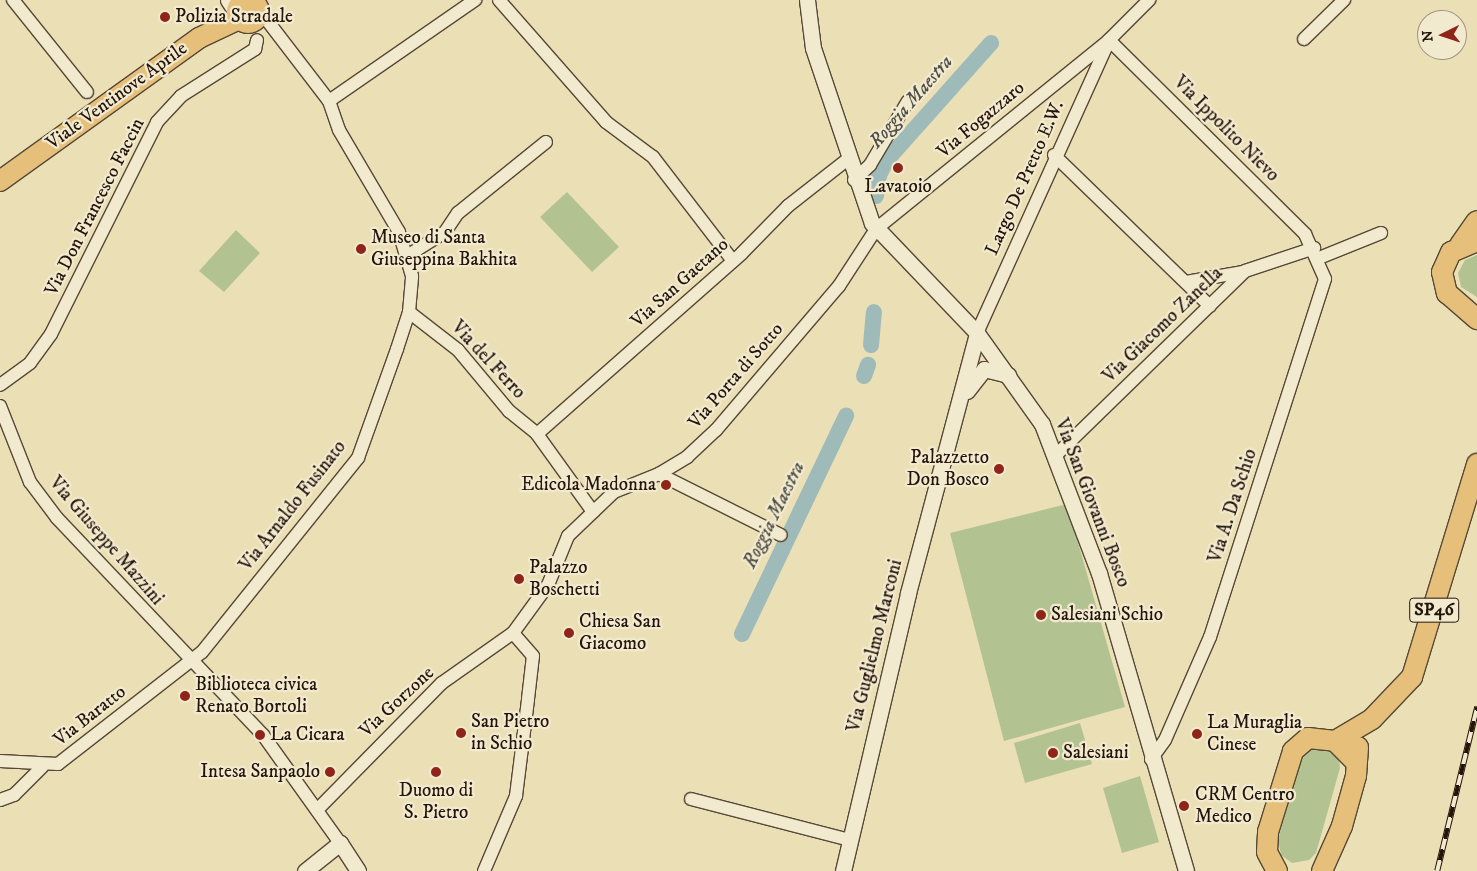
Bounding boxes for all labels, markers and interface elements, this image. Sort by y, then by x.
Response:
place label: Polizia Stradale [175,6,293,28]
north arrow [1417,10,1467,60]
marker: Polizia Stradale [159,11,171,23]
text: N [1419,30,1437,42]
street label: Viale Ventinove Aprile [42,37,192,155]
water label: Roggia Maestra [864,50,958,154]
street label: Via Ippolito Nievo [1168,71,1284,187]
street label: Via Fogazzaro [933,77,1029,163]
street label: Largo De Pretto E.W. [981,97,1069,259]
street label: Via Don Francesco Faccin [40,114,150,300]
marker: Lavatoio [892,162,904,174]
place label: Lavatoio [864,176,932,198]
place label: Museo di Santa Giuseppina Bakhita [371,227,517,271]
street label: Via San Gaetano [627,233,733,333]
marker: Museo di Santa Giuseppina Bakhita [355,243,367,255]
street label: Via Giacomo Zanella [1098,262,1228,388]
street label: Via del Ferro [446,316,530,404]
street label: Via Porta di Sotto [684,318,788,434]
street label: Via San Giovanni Bosco [1049,416,1135,590]
street label: Via Arnaldo Fusinato [235,436,351,576]
street label: Via A. Da Schio [1204,446,1262,566]
place label: Palazzetto Don Bosco [907,447,989,491]
water label: Roggia Maestra [738,458,810,572]
marker: Palazzetto Don Bosco [993,463,1005,475]
street label: Via Giuseppe Mazzini [44,472,168,610]
place label: Edicola Madonna [521,474,656,496]
marker: Edicola Madonna [660,479,672,491]
place label: Palazzo Boschetti [529,557,600,601]
street label: Via Guglielmo Marconi [843,557,907,735]
marker: Palazzo Boschetti [513,573,525,585]
road number: SP46 [1409,594,1459,626]
place label: Salesiani Schio [1051,604,1163,626]
marker: Salesiani Schio [1035,609,1047,621]
place label: Chiesa San Giacomo [579,611,661,655]
marker: Chiesa San Giacomo [563,627,575,639]
street label: Via Gorzone [355,662,439,742]
place label: Biblioteca civica Renato Bortoli [195,674,317,718]
street label: Via Baratto [49,681,131,751]
marker: Biblioteca civica Renato Bortoli [179,690,191,702]
place label: San Pietro in Schio [471,711,549,755]
place label: La Muraglia Cinese [1207,712,1302,756]
place label: La Cicara [270,724,345,746]
marker: San Pietro in Schio [455,727,467,739]
marker: La Muraglia Cinese [1191,728,1203,740]
marker: La Cicara [254,729,266,741]
place label: Salesiani [1063,742,1129,764]
marker: Salesiani [1047,747,1059,759]
place label: Intesa Sanpaolo [200,761,320,783]
marker: Intesa Sanpaolo [324,766,336,778]
marker: Duomo di S. Pietro [430,766,442,778]
place label: Duomo di S. Pietro [399,780,473,824]
place label: CRM Centro Medico [1195,784,1294,828]
marker: CRM Centro Medico [1177,799,1191,813]

